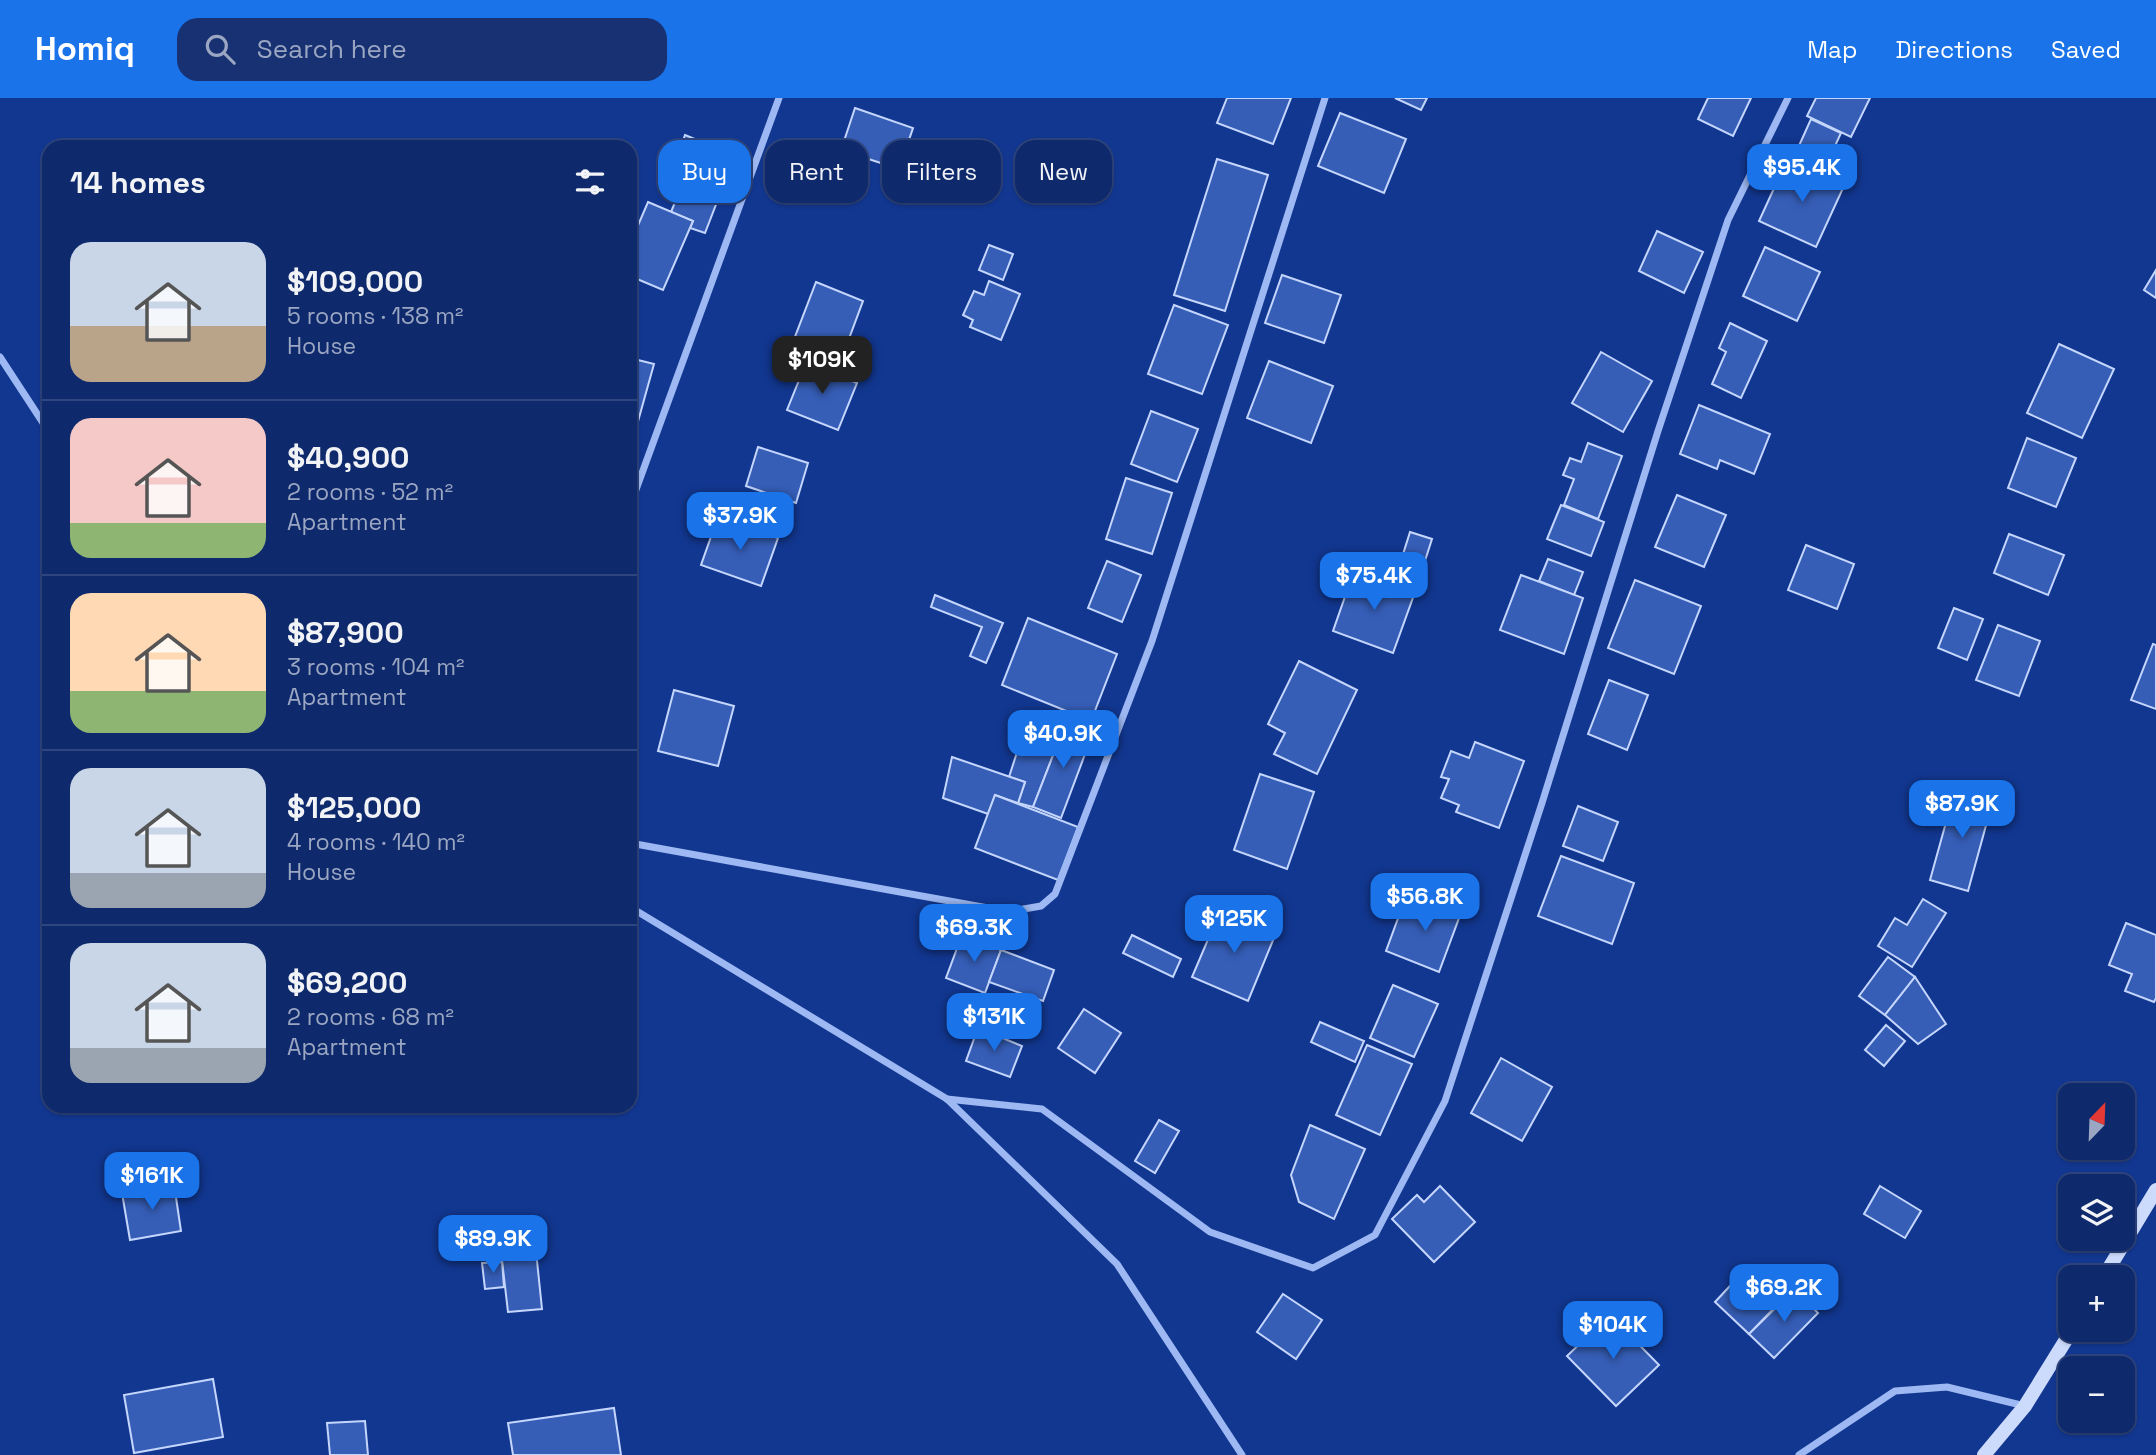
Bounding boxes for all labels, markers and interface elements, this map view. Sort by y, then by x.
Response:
search box [177,18,667,81]
text: Homiq [35,28,135,70]
icon: search [201,30,239,68]
text: Search here [257,32,407,66]
text: Map [1807,34,1857,65]
text: Directions [1895,34,2013,65]
text: Saved [2051,34,2121,65]
chip: Buy [658,140,751,203]
chip: Rent [765,140,868,203]
chip: Filters [882,140,1001,203]
chip: New [1015,140,1112,203]
pin: $95.4K [1745,144,1859,204]
text: $95.4K [1763,152,1841,182]
text: 14 homes [70,163,206,202]
icon: filters [571,163,609,201]
text: $109,000 [287,262,423,301]
icon: home [126,270,210,354]
text: 5 rooms · 138 m² [287,301,463,331]
text: House [287,331,356,361]
pin: $109K [773,336,871,396]
text: $109K [788,344,856,374]
text: $40,900 [287,438,410,477]
icon: home [126,446,210,530]
text: 2 rooms · 52 m² [287,477,453,507]
pin: $37.9K [683,492,797,552]
text: $37.9K [703,500,777,530]
text: Apartment [287,507,407,537]
pin: $75.4K [1317,552,1431,612]
text: $75.4K [1336,560,1412,590]
text: $87,900 [287,613,404,652]
icon: home [126,621,210,705]
text: 3 rooms · 104 m² [287,652,464,682]
text: Apartment [287,682,407,712]
pin: $40.9K [1006,710,1120,770]
text: $40.9K [1024,718,1102,748]
pin: $87.9K [1905,780,2019,840]
text: $125,000 [287,788,421,827]
text: $87.9K [1925,788,1999,818]
icon: home [126,796,210,880]
text: 4 rooms · 140 m² [287,827,465,857]
text: House [287,857,356,887]
pin: $56.8K [1368,874,1482,933]
text: $56.8K [1387,881,1463,911]
pin: $125K [1185,896,1283,955]
text: $125K [1201,903,1267,933]
pin: $69.3K [917,904,1031,964]
text: $69.3K [935,912,1013,942]
text: $69,200 [287,963,407,1002]
icon: home [126,971,210,1055]
pin: $131K [945,993,1043,1053]
text: $131K [963,1001,1025,1031]
text: 2 rooms · 68 m² [287,1002,454,1032]
text: Apartment [287,1032,407,1062]
north arrow [2058,1083,2135,1160]
map controls [2058,1083,2135,1433]
pin: $161K [103,1152,201,1212]
text: $161K [120,1160,184,1190]
button: layers [2058,1174,2135,1251]
pin: $89.9K [436,1216,550,1275]
text: $89.9K [454,1223,532,1253]
pin: $69.2K [1727,1264,1841,1324]
button: + [2058,1265,2135,1342]
text: $69.2K [1745,1272,1823,1302]
pin: $104K [1564,1302,1662,1361]
text: $104K [1579,1309,1647,1339]
button: − [2058,1356,2135,1433]

